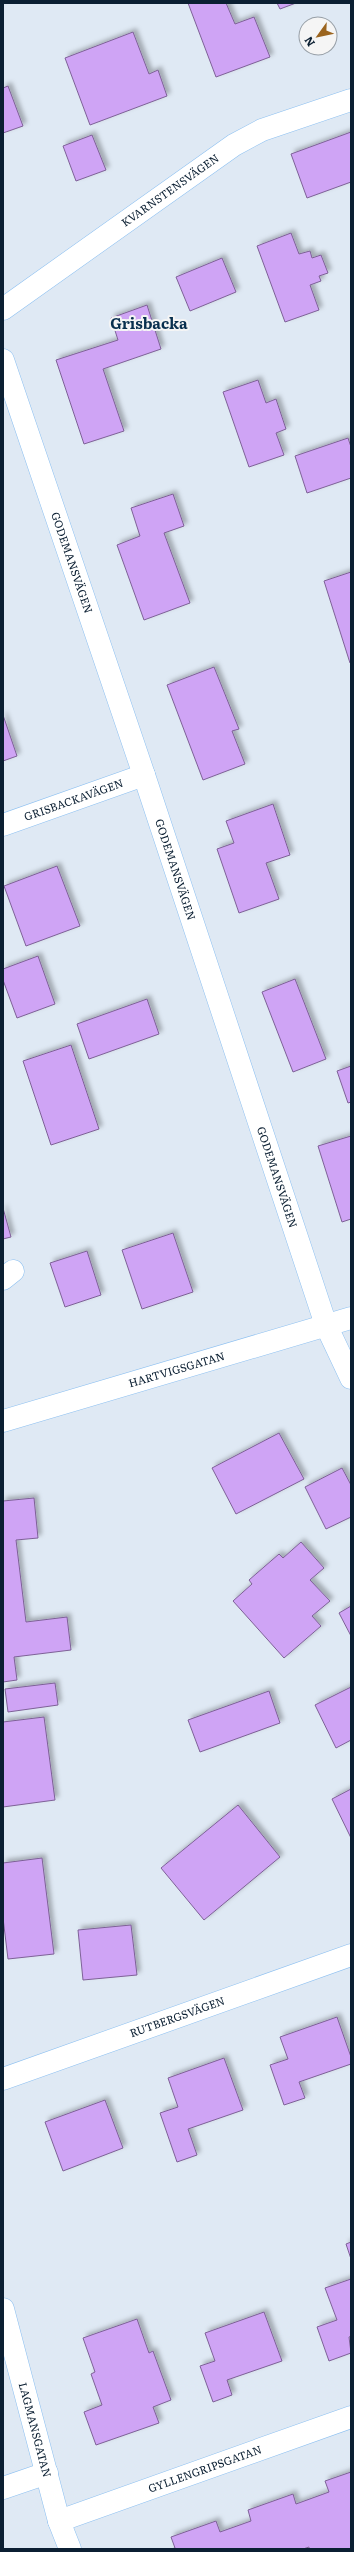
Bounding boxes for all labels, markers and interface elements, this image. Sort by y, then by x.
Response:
north arrow [298,16,338,56]
text: N [300,34,318,50]
street label: KVARNSTENSVÄGEN [118,149,222,230]
district label: Grisbacka [110,311,188,334]
street label: GODEMANSVÄGEN [48,510,97,615]
street label: GRISBACKAVÄGEN [22,774,125,824]
street label: GODEMANSVÄGEN [152,817,201,922]
street label: GODEMANSVÄGEN [254,1124,302,1230]
street label: HARTVIGSGATAN [126,1347,226,1390]
street label: RUTBERGSVÄGEN [127,1992,227,2040]
street label: LAGMANSGATAN [16,2380,56,2479]
street label: GYLLENGRIPSGATAN [146,2440,264,2496]

